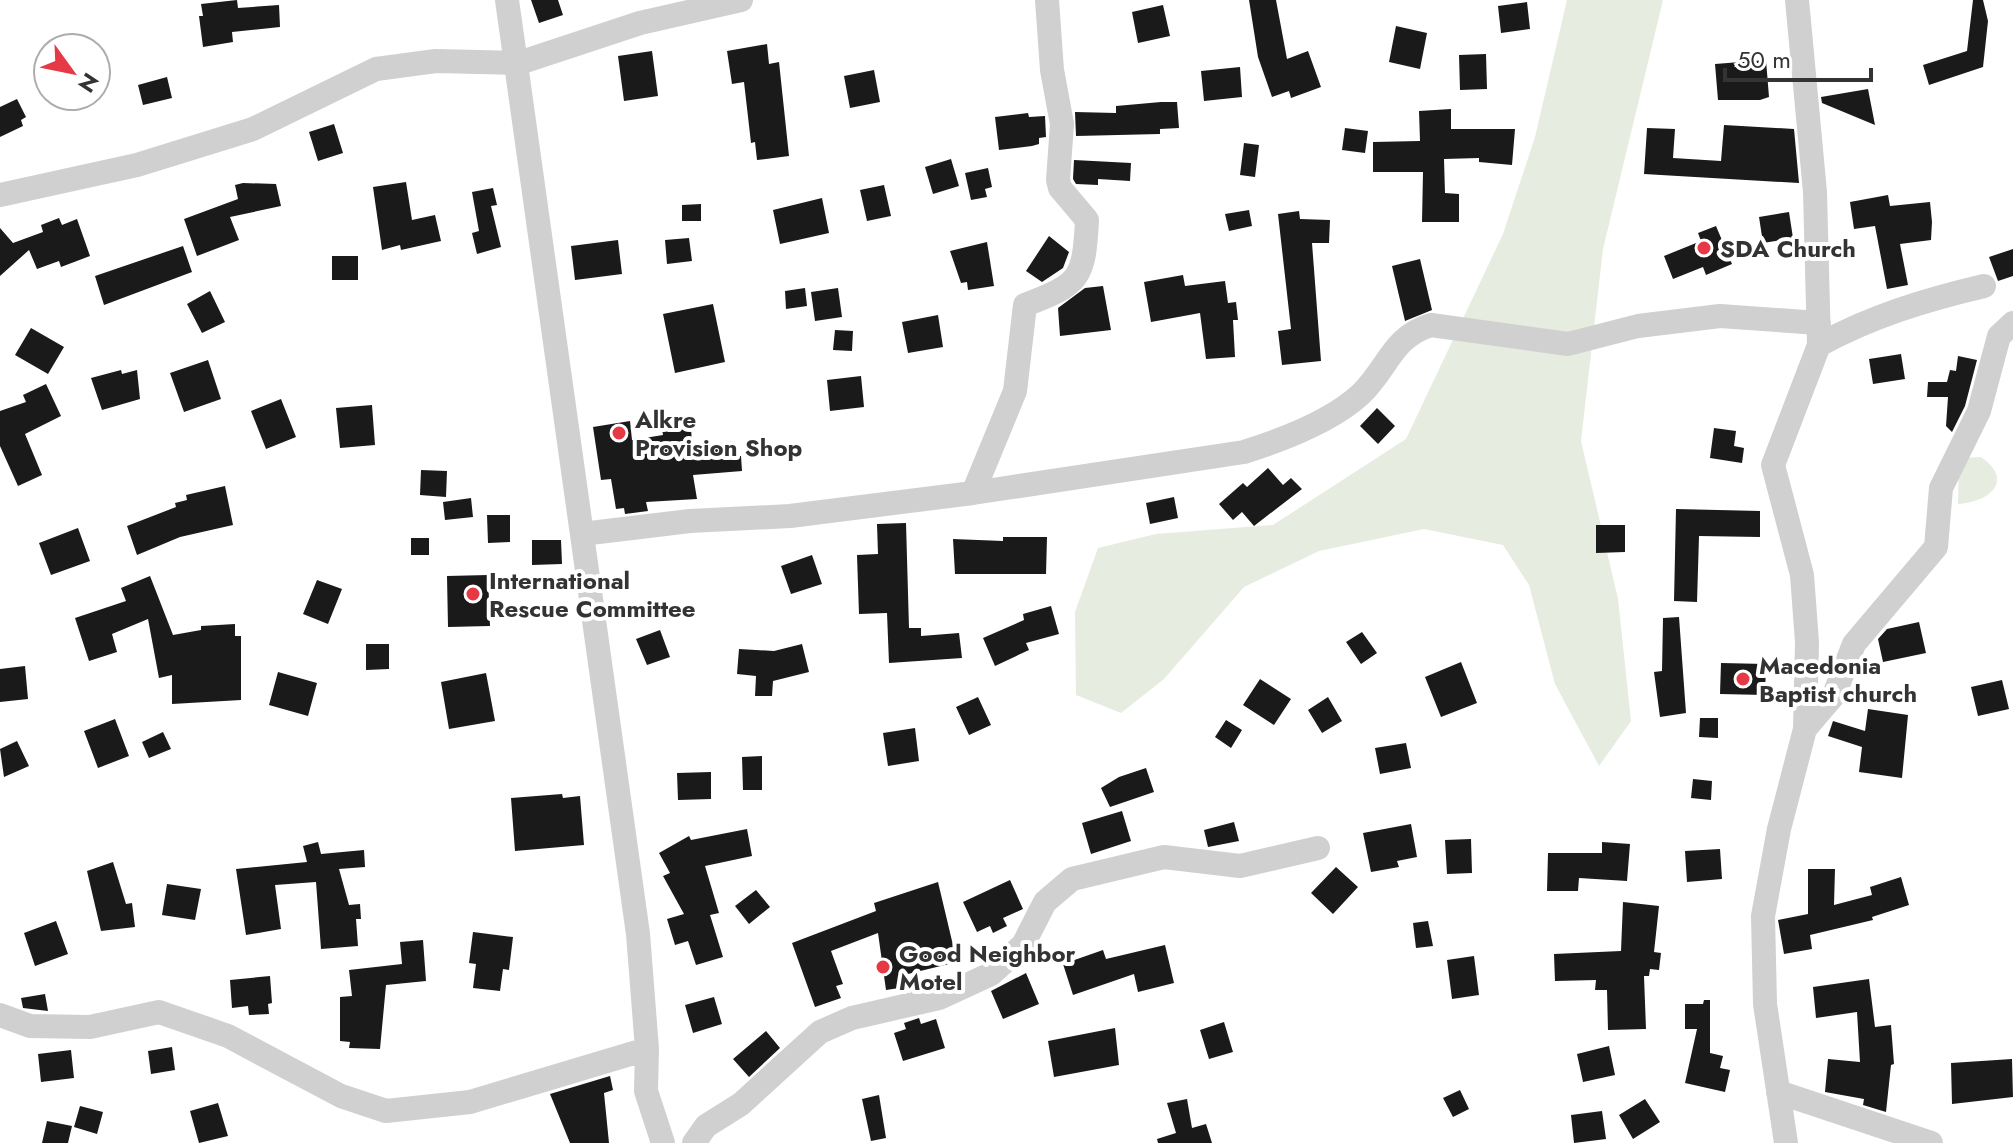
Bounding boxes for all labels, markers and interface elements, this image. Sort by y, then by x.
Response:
north arrow [32,32,112,112]
scale bar [1725,32,1871,82]
text: 50 m [1737,42,1791,77]
text: N [71,67,107,99]
place label: SDA Church [1720,231,1856,266]
marker: SDA Church [1695,239,1713,257]
place label: Alkre Provision Shop [634,402,803,465]
marker: Alkre Provision Shop [610,424,628,442]
place label: International Rescue Committee [489,563,696,626]
marker: International Rescue Committee [464,585,482,603]
place label: Macedonia Baptist church [1759,648,1917,711]
marker: Macedonia Baptist church [1734,670,1752,688]
place label: Good Neighbor Motel [899,936,1076,999]
marker: Good Neighbor Motel [874,958,892,976]

